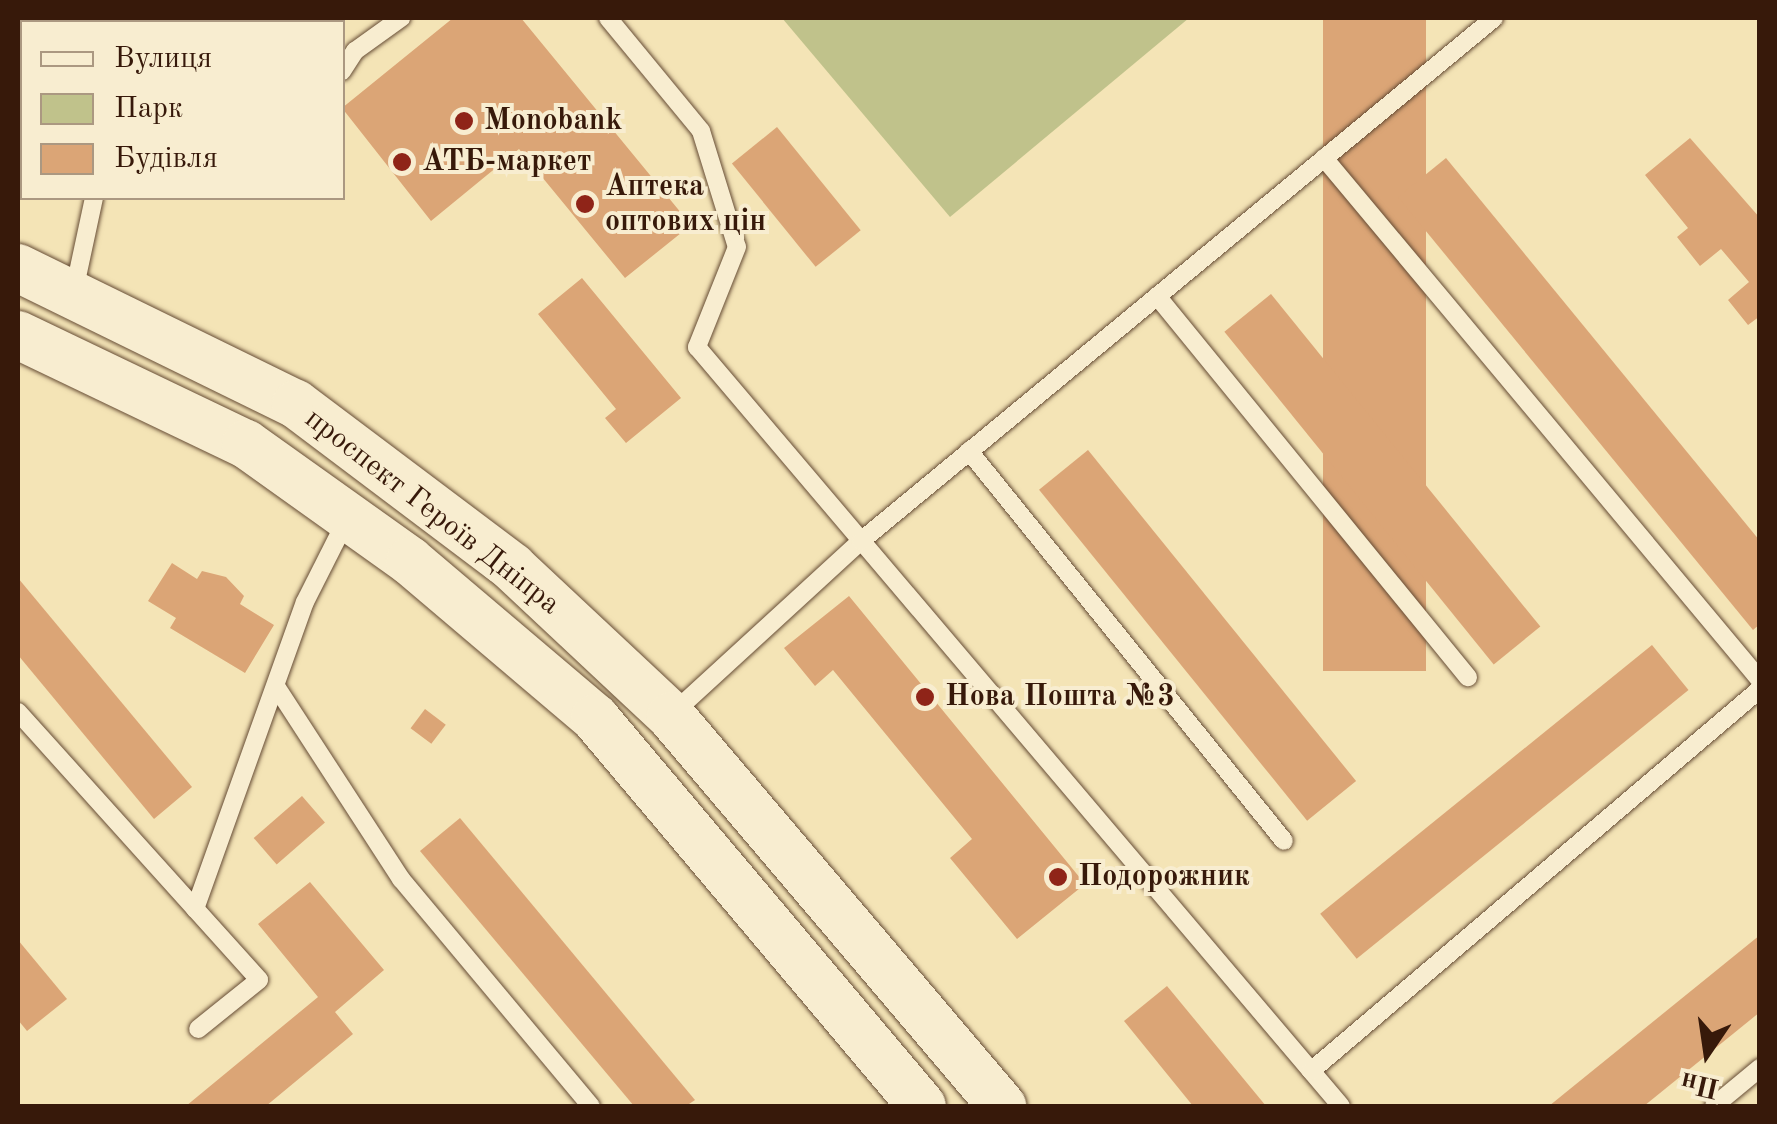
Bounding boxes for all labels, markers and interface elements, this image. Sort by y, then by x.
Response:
legend [20,20,345,200]
text: Вулиця [114,44,212,74]
text: Парк [114,94,183,124]
place label: Monobank [484,103,622,139]
marker: Monobank [453,110,475,132]
text: Будівля [114,144,218,174]
place label: АТБ-маркет [422,144,591,180]
marker: АТБ-маркет [391,151,413,173]
place label: Аптека оптових цін [605,169,766,240]
marker: Аптека оптових цін [574,193,596,215]
street label: проспект Героїв Дніпра [297,401,567,623]
place label: Нова Пошта №3 [945,679,1175,715]
marker: Нова Пошта №3 [914,686,936,708]
place label: Подорожник [1078,859,1250,895]
marker: Подорожник [1047,866,1069,888]
north arrow [1657,1004,1757,1104]
text: Пн [1678,1065,1722,1101]

